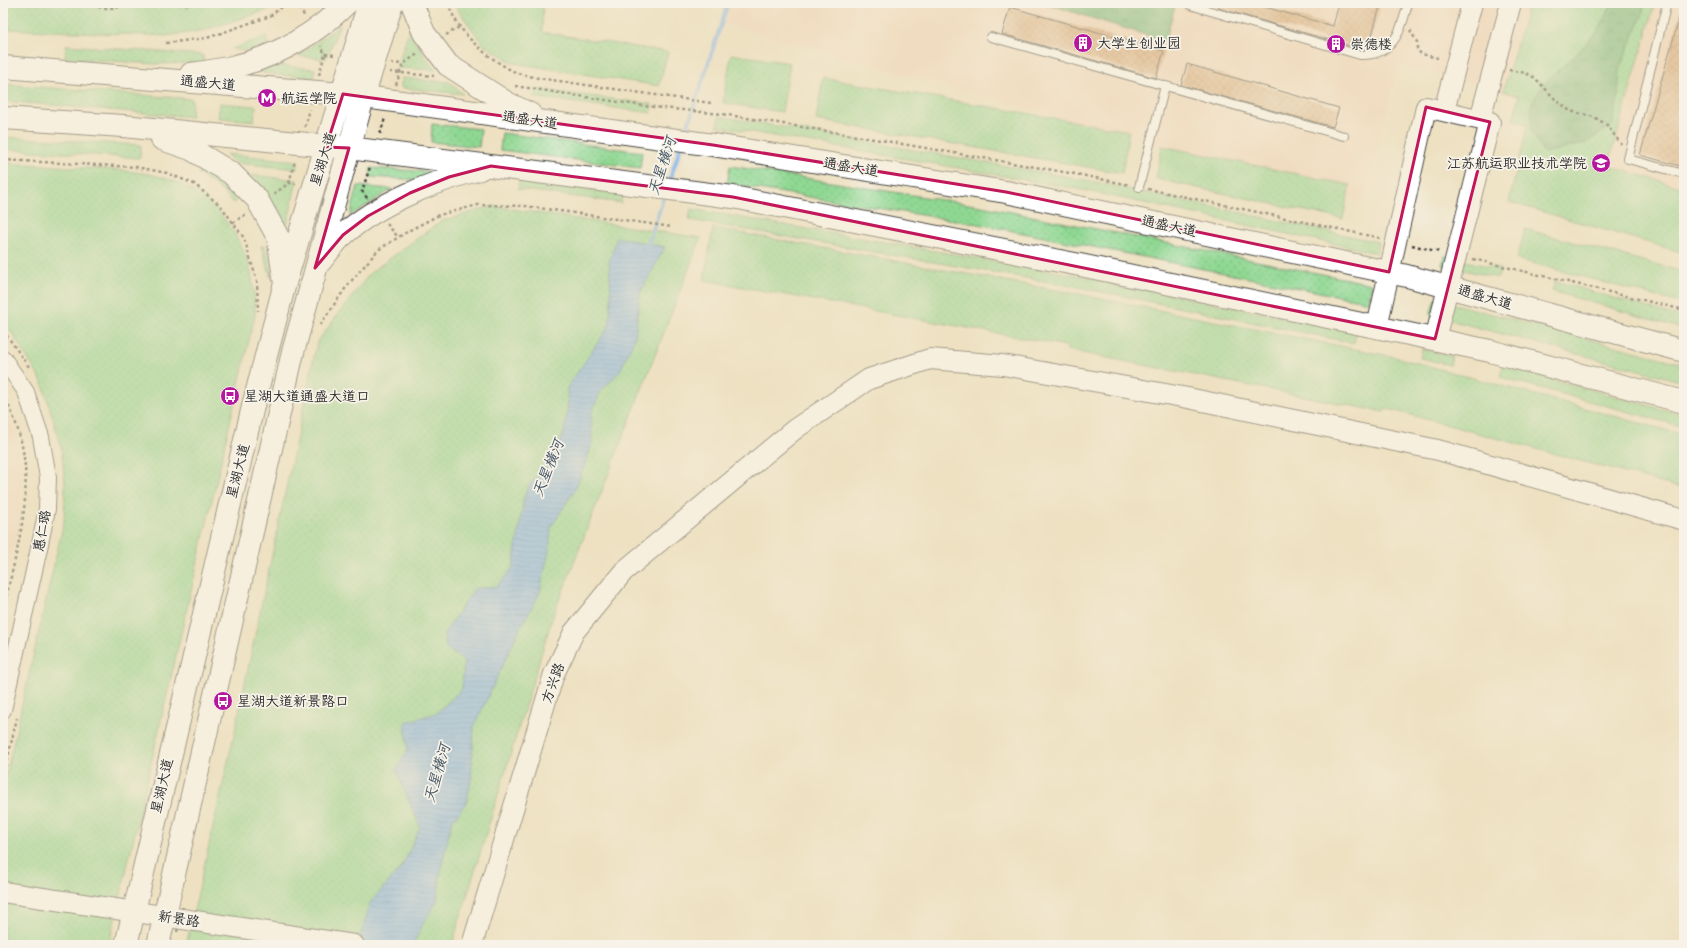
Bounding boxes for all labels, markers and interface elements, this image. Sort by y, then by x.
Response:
building icon: 大学生创业园 [1072,32,1094,54]
building icon: 崇德楼 [1325,33,1347,55]
place label: 大学生创业园 [1097,35,1181,52]
place label: 崇德楼 [1350,36,1392,53]
street label: 通盛大道 [179,72,237,94]
metro station icon: 航运学院 [256,87,278,109]
place label: 航运学院 [281,90,337,107]
street label: 通盛大道 [501,108,559,132]
street label: 星湖大道 [307,130,339,188]
water label: 天星横河 [644,132,681,197]
school or university icon: 江苏航运职业技术学院 [1590,152,1612,174]
street label: 通盛大道 [822,154,880,180]
place label: 江苏航运职业技术学院 [1447,155,1587,172]
street label: 通盛大道 [1140,212,1198,240]
street label: 通盛大道 [1456,281,1514,313]
bus stop icon: 星湖大道通盛大道口 [219,385,241,407]
place label: 星湖大道通盛大道口 [244,388,370,405]
water label: 天星横河 [528,434,569,499]
street label: 星湖大道 [223,442,253,500]
street label: 惠仁璐 [30,509,54,553]
street label: 方兴路 [538,660,568,706]
bus stop icon: 星湖大道新景路口 [212,690,234,712]
place label: 星湖大道新景路口 [237,693,349,710]
water label: 天星横河 [420,739,455,804]
street label: 星湖大道 [147,757,177,815]
street label: 新景路 [157,907,201,931]

